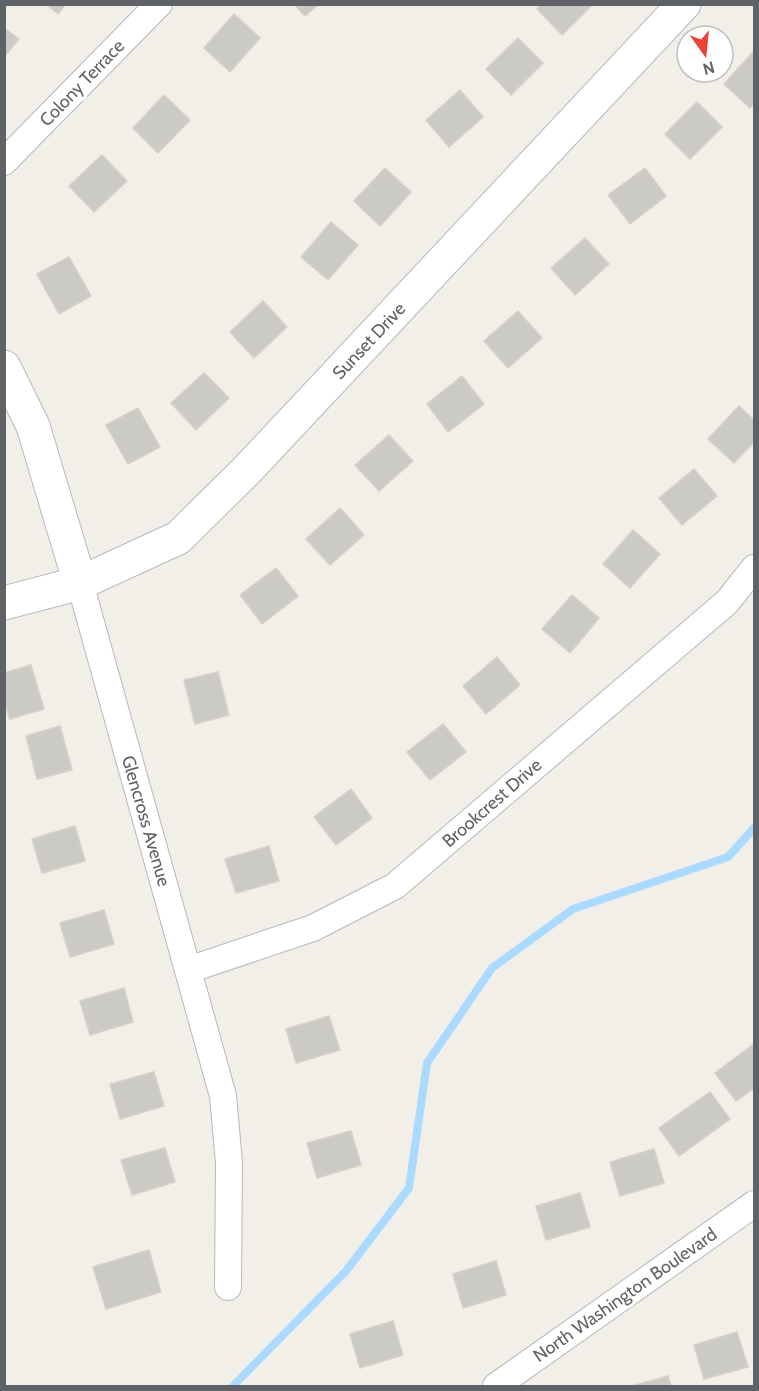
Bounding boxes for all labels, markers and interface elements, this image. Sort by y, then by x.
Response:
north arrow [675,24,735,84]
street label: Colony Terrace [35,35,129,131]
text: N [701,57,717,79]
street label: Sunset Drive [328,298,410,384]
street label: Glencross Avenue [117,753,175,889]
street label: Brookcrest Drive [438,754,546,852]
street label: North Washington Boulevard [529,1223,721,1367]

